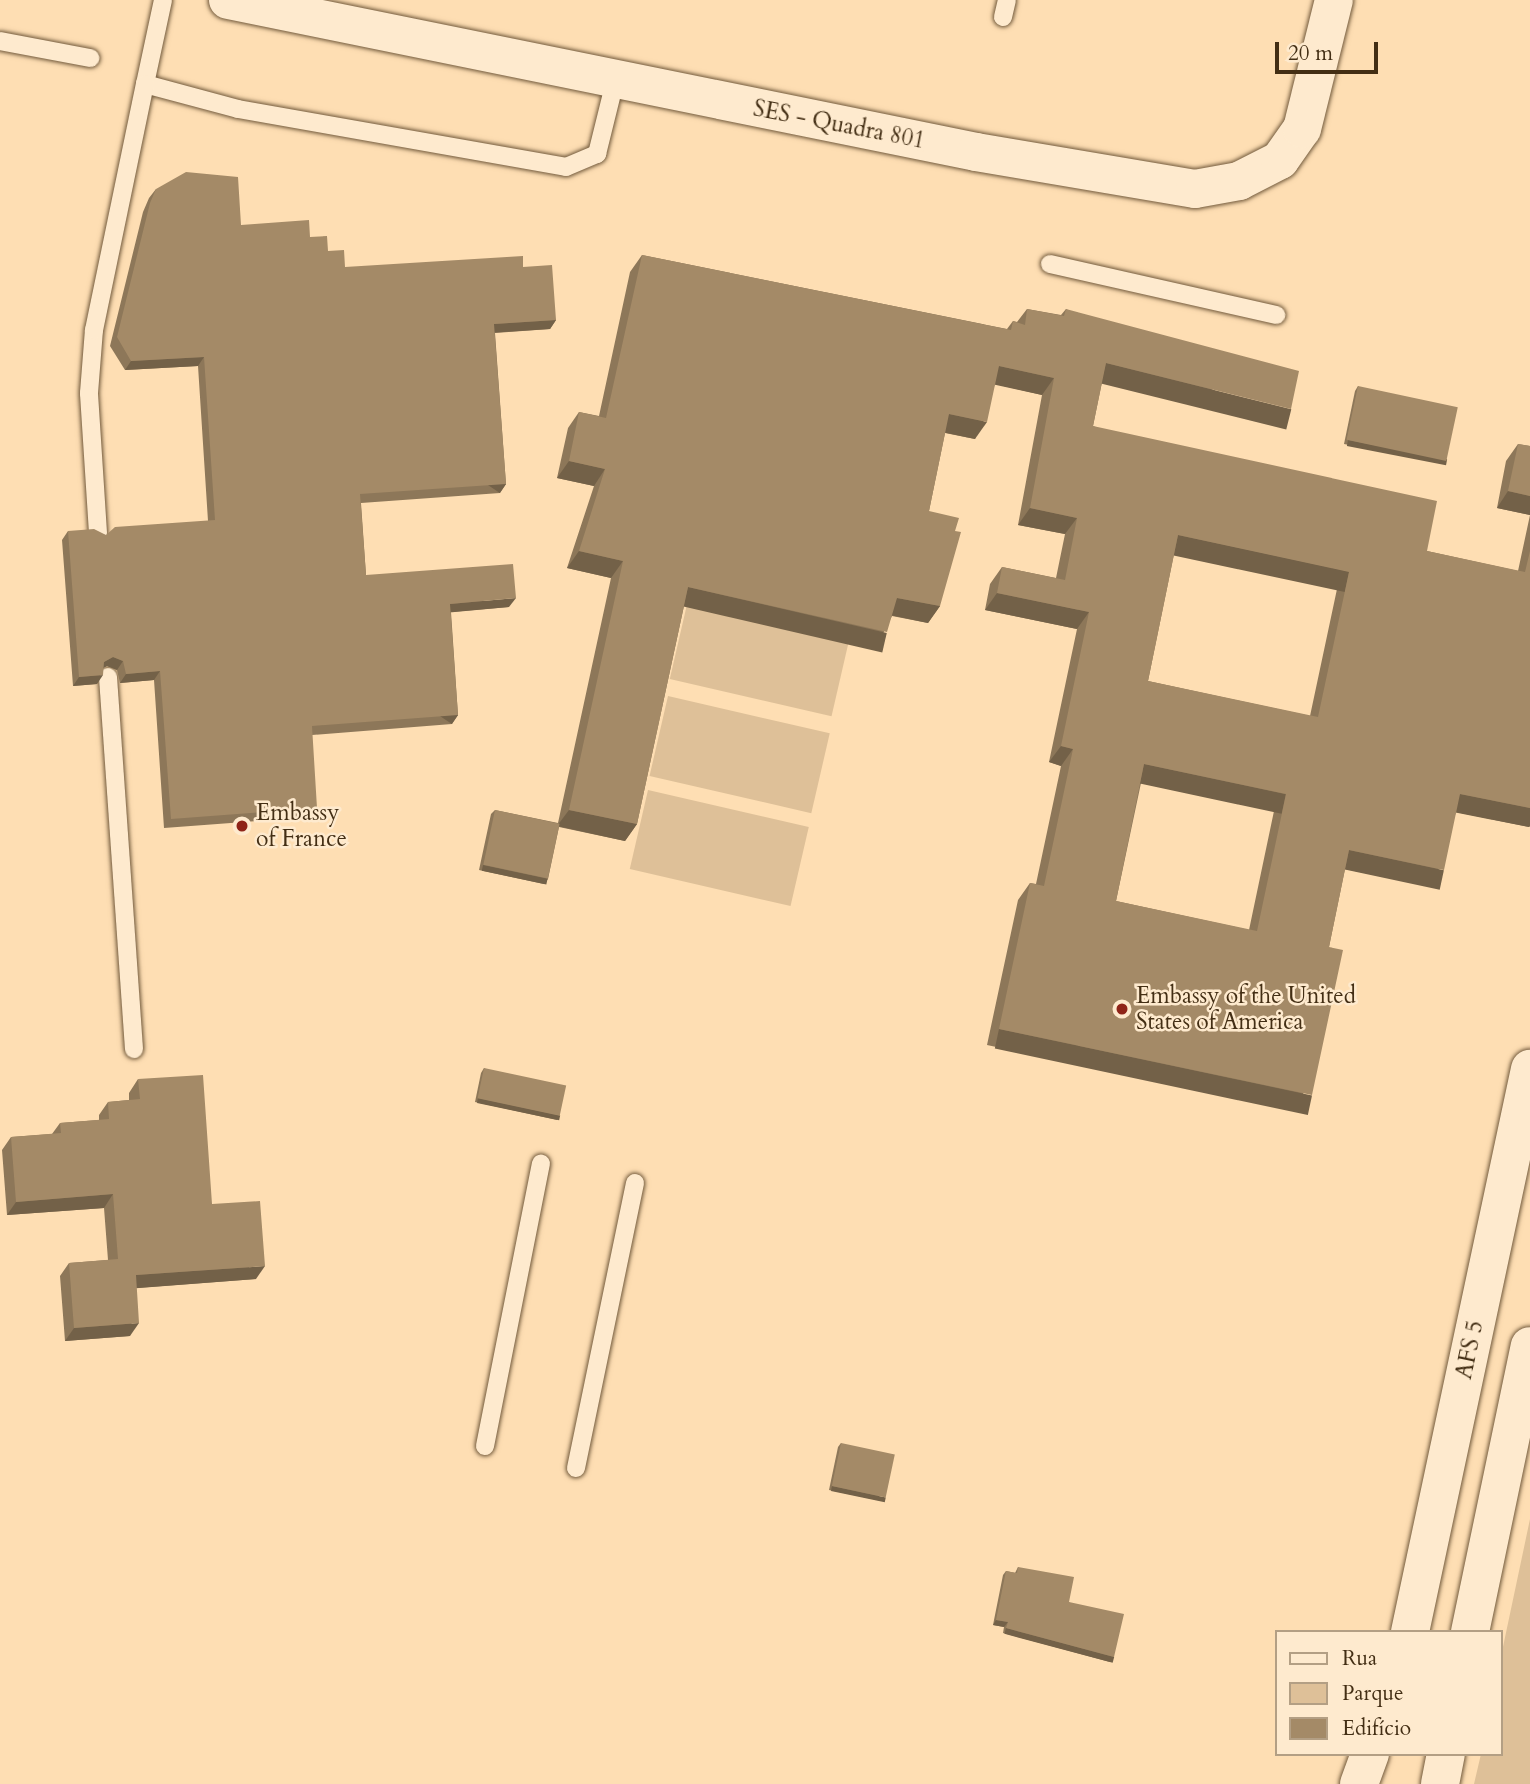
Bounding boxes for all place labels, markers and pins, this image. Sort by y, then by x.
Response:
place label: Embassy of France [256,799,347,853]
marker: Embassy of France [234,818,250,834]
place label: Embassy of the United States of America [1136,982,1356,1036]
marker: Embassy of the United States of America [1114,1001,1130,1017]

